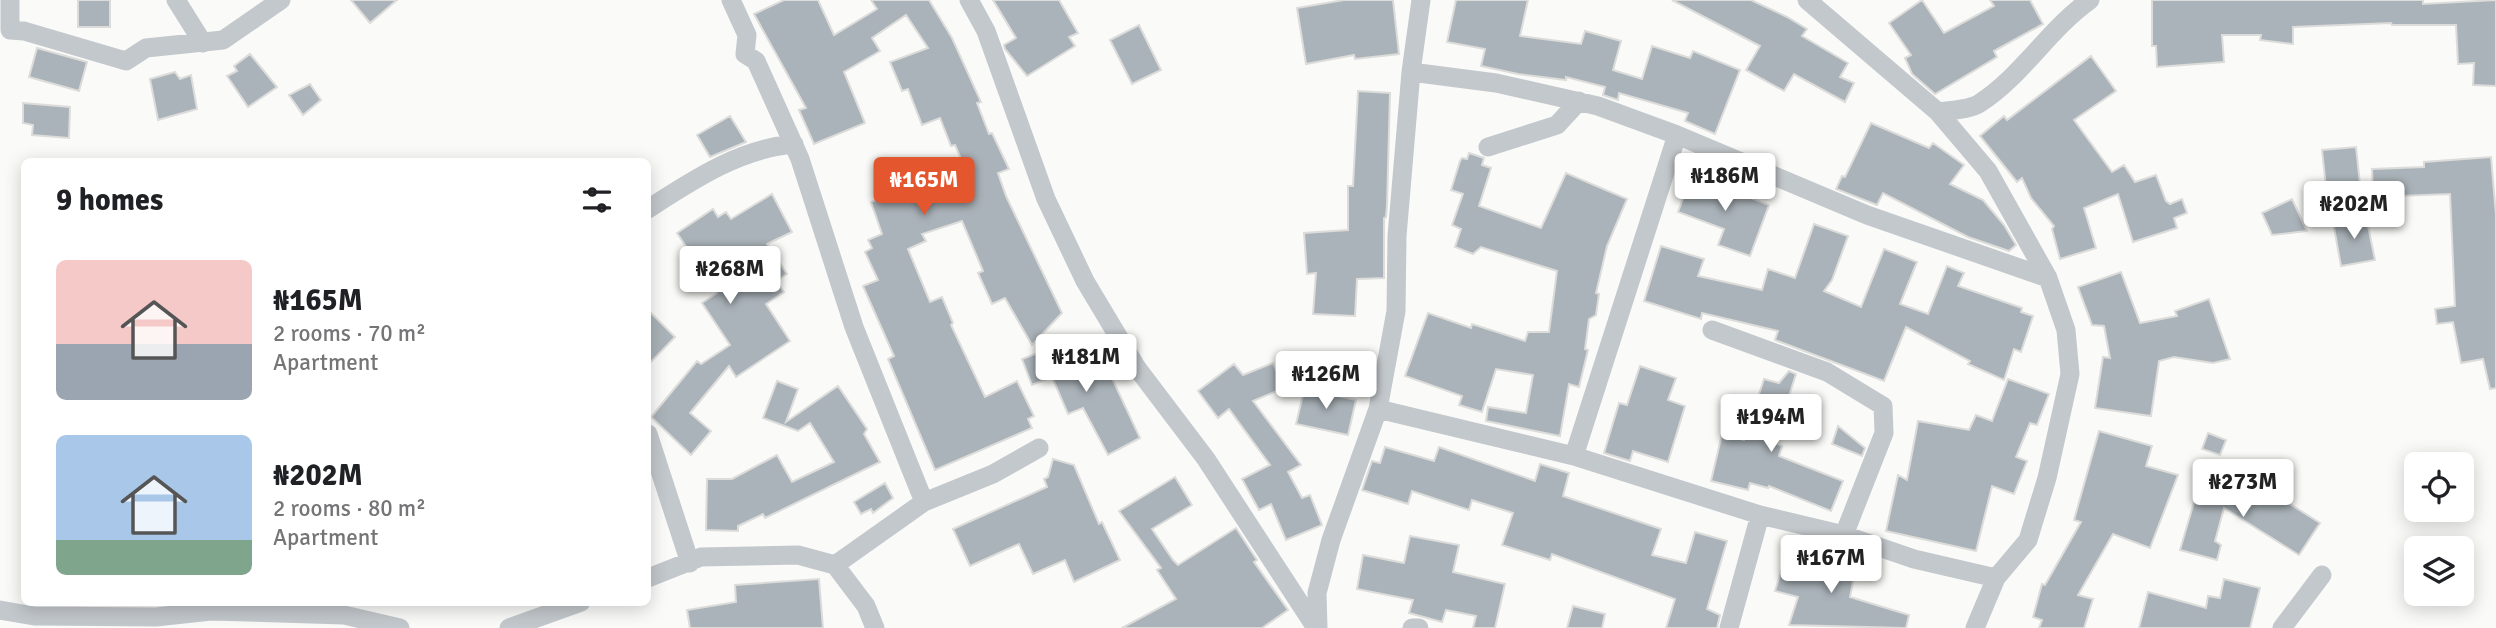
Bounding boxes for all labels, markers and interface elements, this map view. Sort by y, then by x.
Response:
pin: ₦186M [1676,154,1774,213]
pin: ₦165M [875,158,973,217]
text: ₦186M [1691,161,1759,190]
text: ₦165M [890,165,958,194]
icon: filters [578,181,616,219]
text: 9 homes [56,182,163,219]
pin: ₦202M [2305,182,2403,241]
text: ₦202M [2320,189,2388,218]
pin: ₦268M [681,246,779,306]
text: ₦268M [696,254,764,283]
text: ₦165M [273,282,363,319]
icon: home [112,288,196,372]
text: 2 rooms · 70 m² [273,319,426,348]
pin: ₦181M [1037,334,1135,394]
text: ₦181M [1052,342,1120,371]
text: Apartment [273,348,378,377]
pin: ₦126M [1277,352,1375,411]
text: ₦126M [1292,359,1360,388]
pin: ₦194M [1722,394,1820,454]
text: ₦194M [1737,402,1805,431]
map controls [2404,452,2474,606]
button: locate [2404,452,2474,522]
text: ₦202M [273,457,363,494]
pin: ₦273M [2194,460,2292,519]
icon: home [112,463,196,547]
text: ₦273M [2209,467,2277,496]
text: 2 rooms · 80 m² [273,494,426,523]
text: Apartment [273,523,378,552]
pin: ₦167M [1782,536,1880,595]
button: layers [2404,536,2474,606]
text: ₦167M [1797,543,1865,572]

